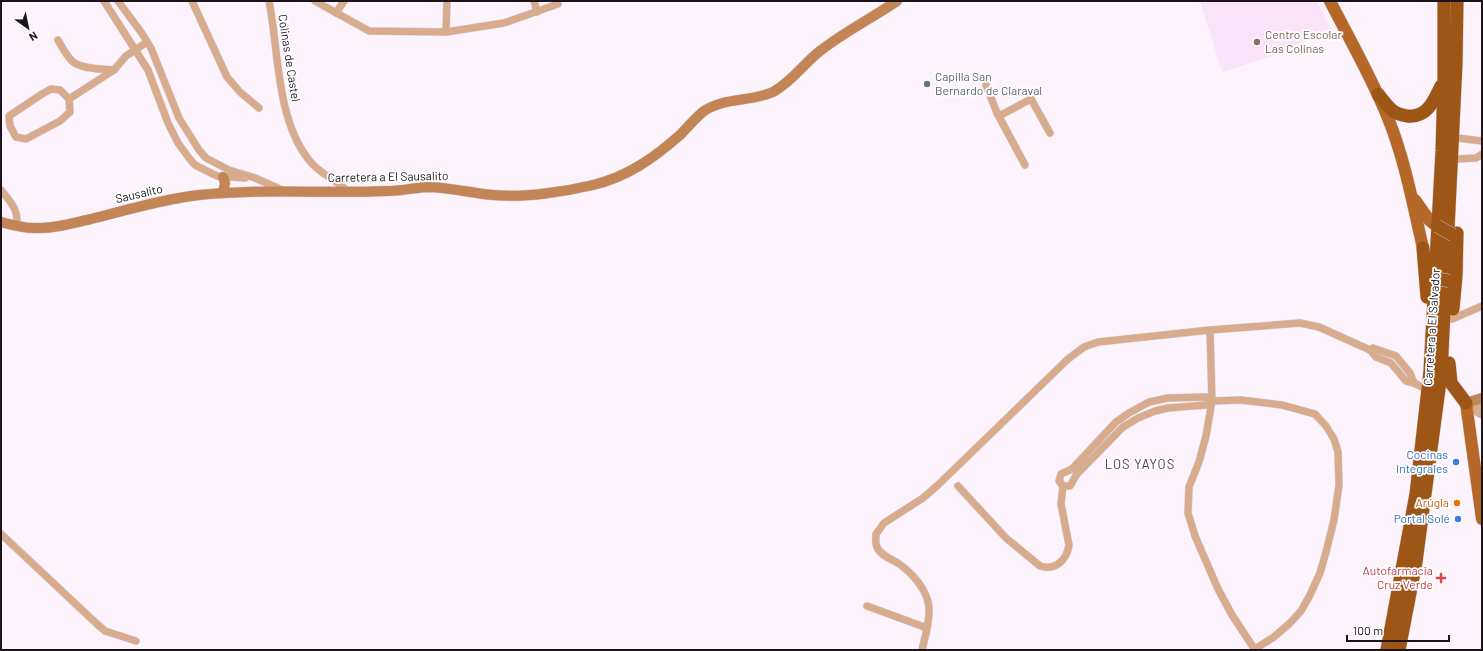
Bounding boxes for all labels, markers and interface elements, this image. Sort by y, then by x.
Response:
north arrow [8,8,48,48]
street label: Colinas de Castel [276,13,304,102]
place label: Centro Escolar Las Colinas [1265,27,1342,55]
text: N [27,29,40,44]
marker: Centro Escolar Las Colinas [1252,37,1262,47]
place label: Capilla San Bernardo de Claraval [935,69,1042,97]
marker: Capilla San Bernardo de Claraval [922,79,932,89]
street label: Carretera a El Sausalito [328,168,448,184]
street label: Sausalito [114,181,164,205]
street label: Carretera a El Salvador [1420,267,1442,386]
place label: Cocinas Integrales [1396,447,1448,475]
district label: LOS YAYOS [1105,456,1175,472]
marker: Cocinas Integrales [1451,457,1461,467]
place label: Arúgla [1416,495,1449,509]
marker: Arúgla [1452,498,1462,508]
place label: Portal Solé [1394,511,1450,525]
marker: Portal Solé [1453,514,1463,524]
place label: Autofarmacia Cruz Verde [1363,563,1433,591]
marker: Autofarmacia Cruz Verde [1436,573,1446,583]
scale bar [1347,617,1449,643]
text: 100 m [1353,623,1383,637]

